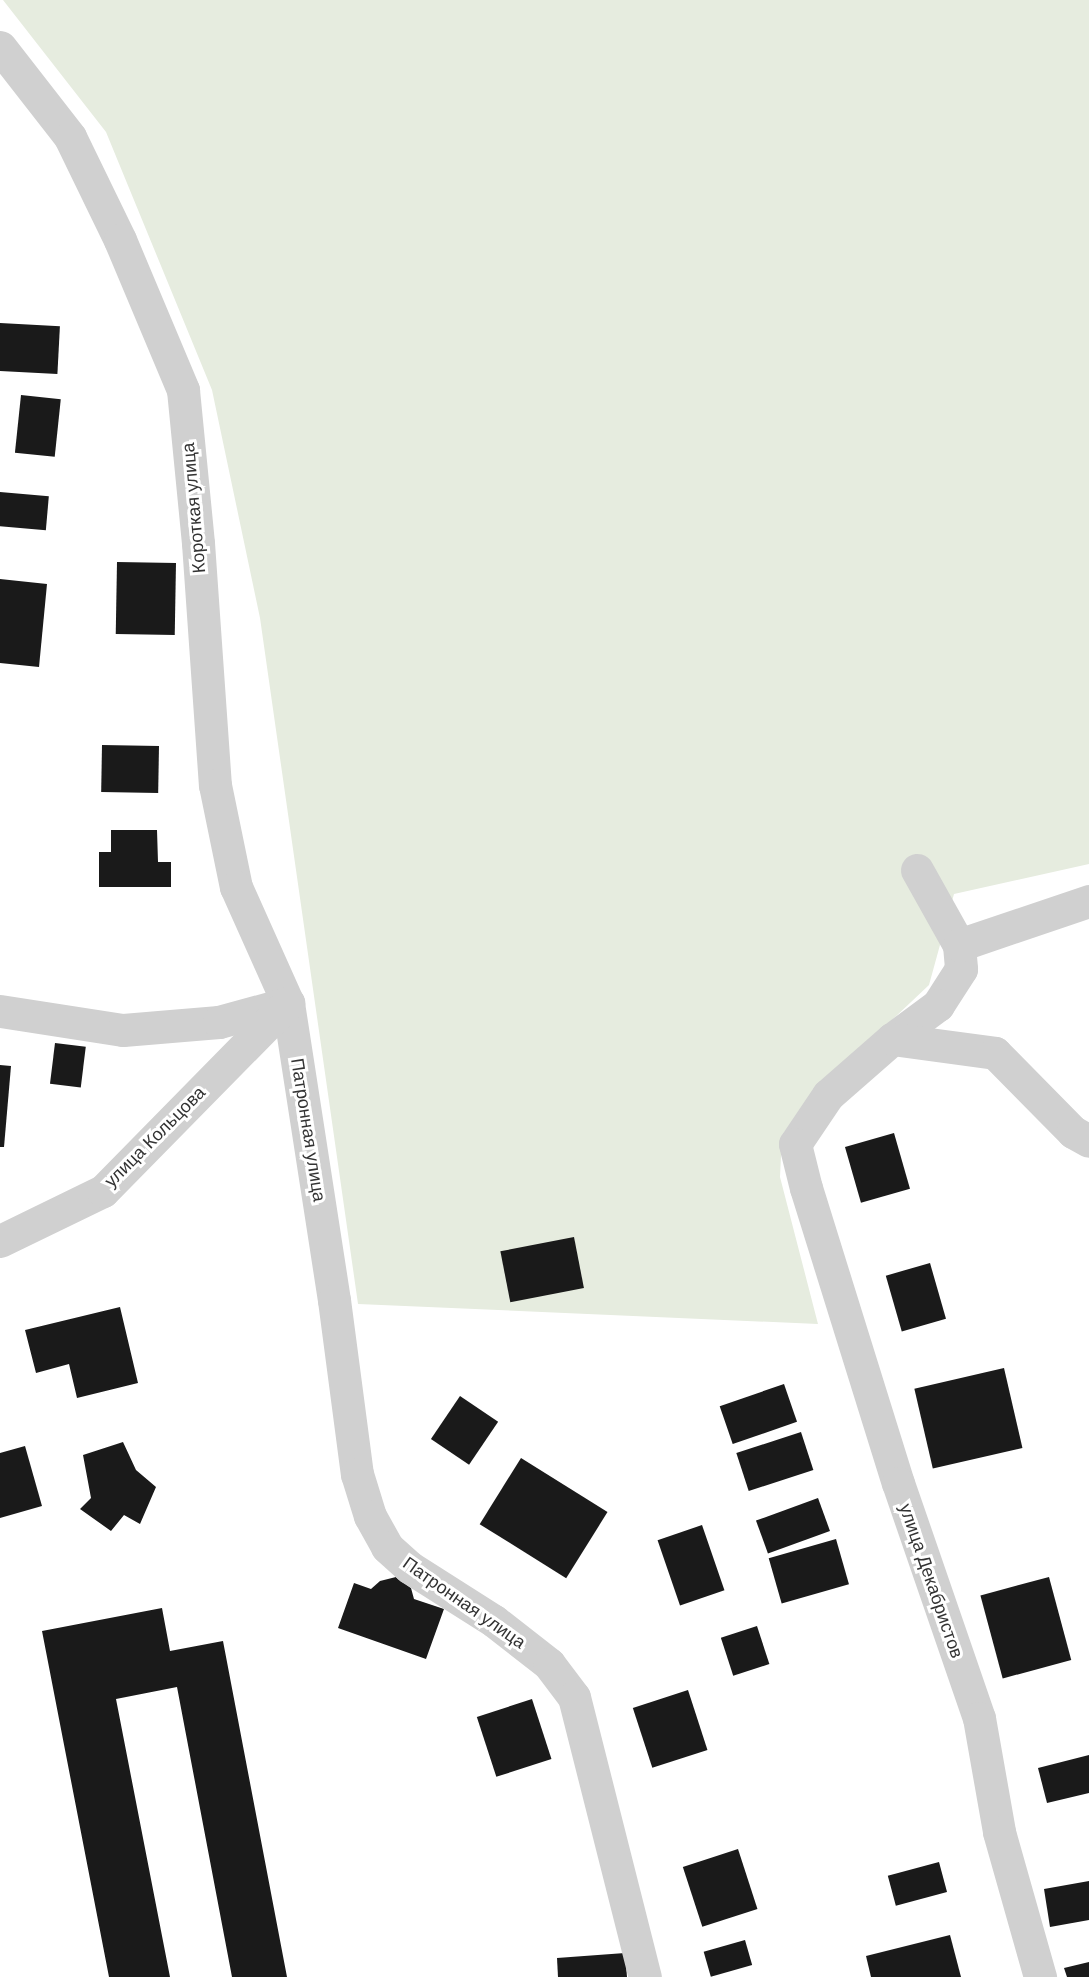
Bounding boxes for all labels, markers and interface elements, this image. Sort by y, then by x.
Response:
street label: Короткая улица [178,442,210,574]
street label: Патронная улица [286,1057,330,1203]
street label: улица Кольцова [100,1082,210,1192]
street label: улица Декабристов [894,1501,968,1661]
street label: Патронная улица [398,1553,530,1653]

